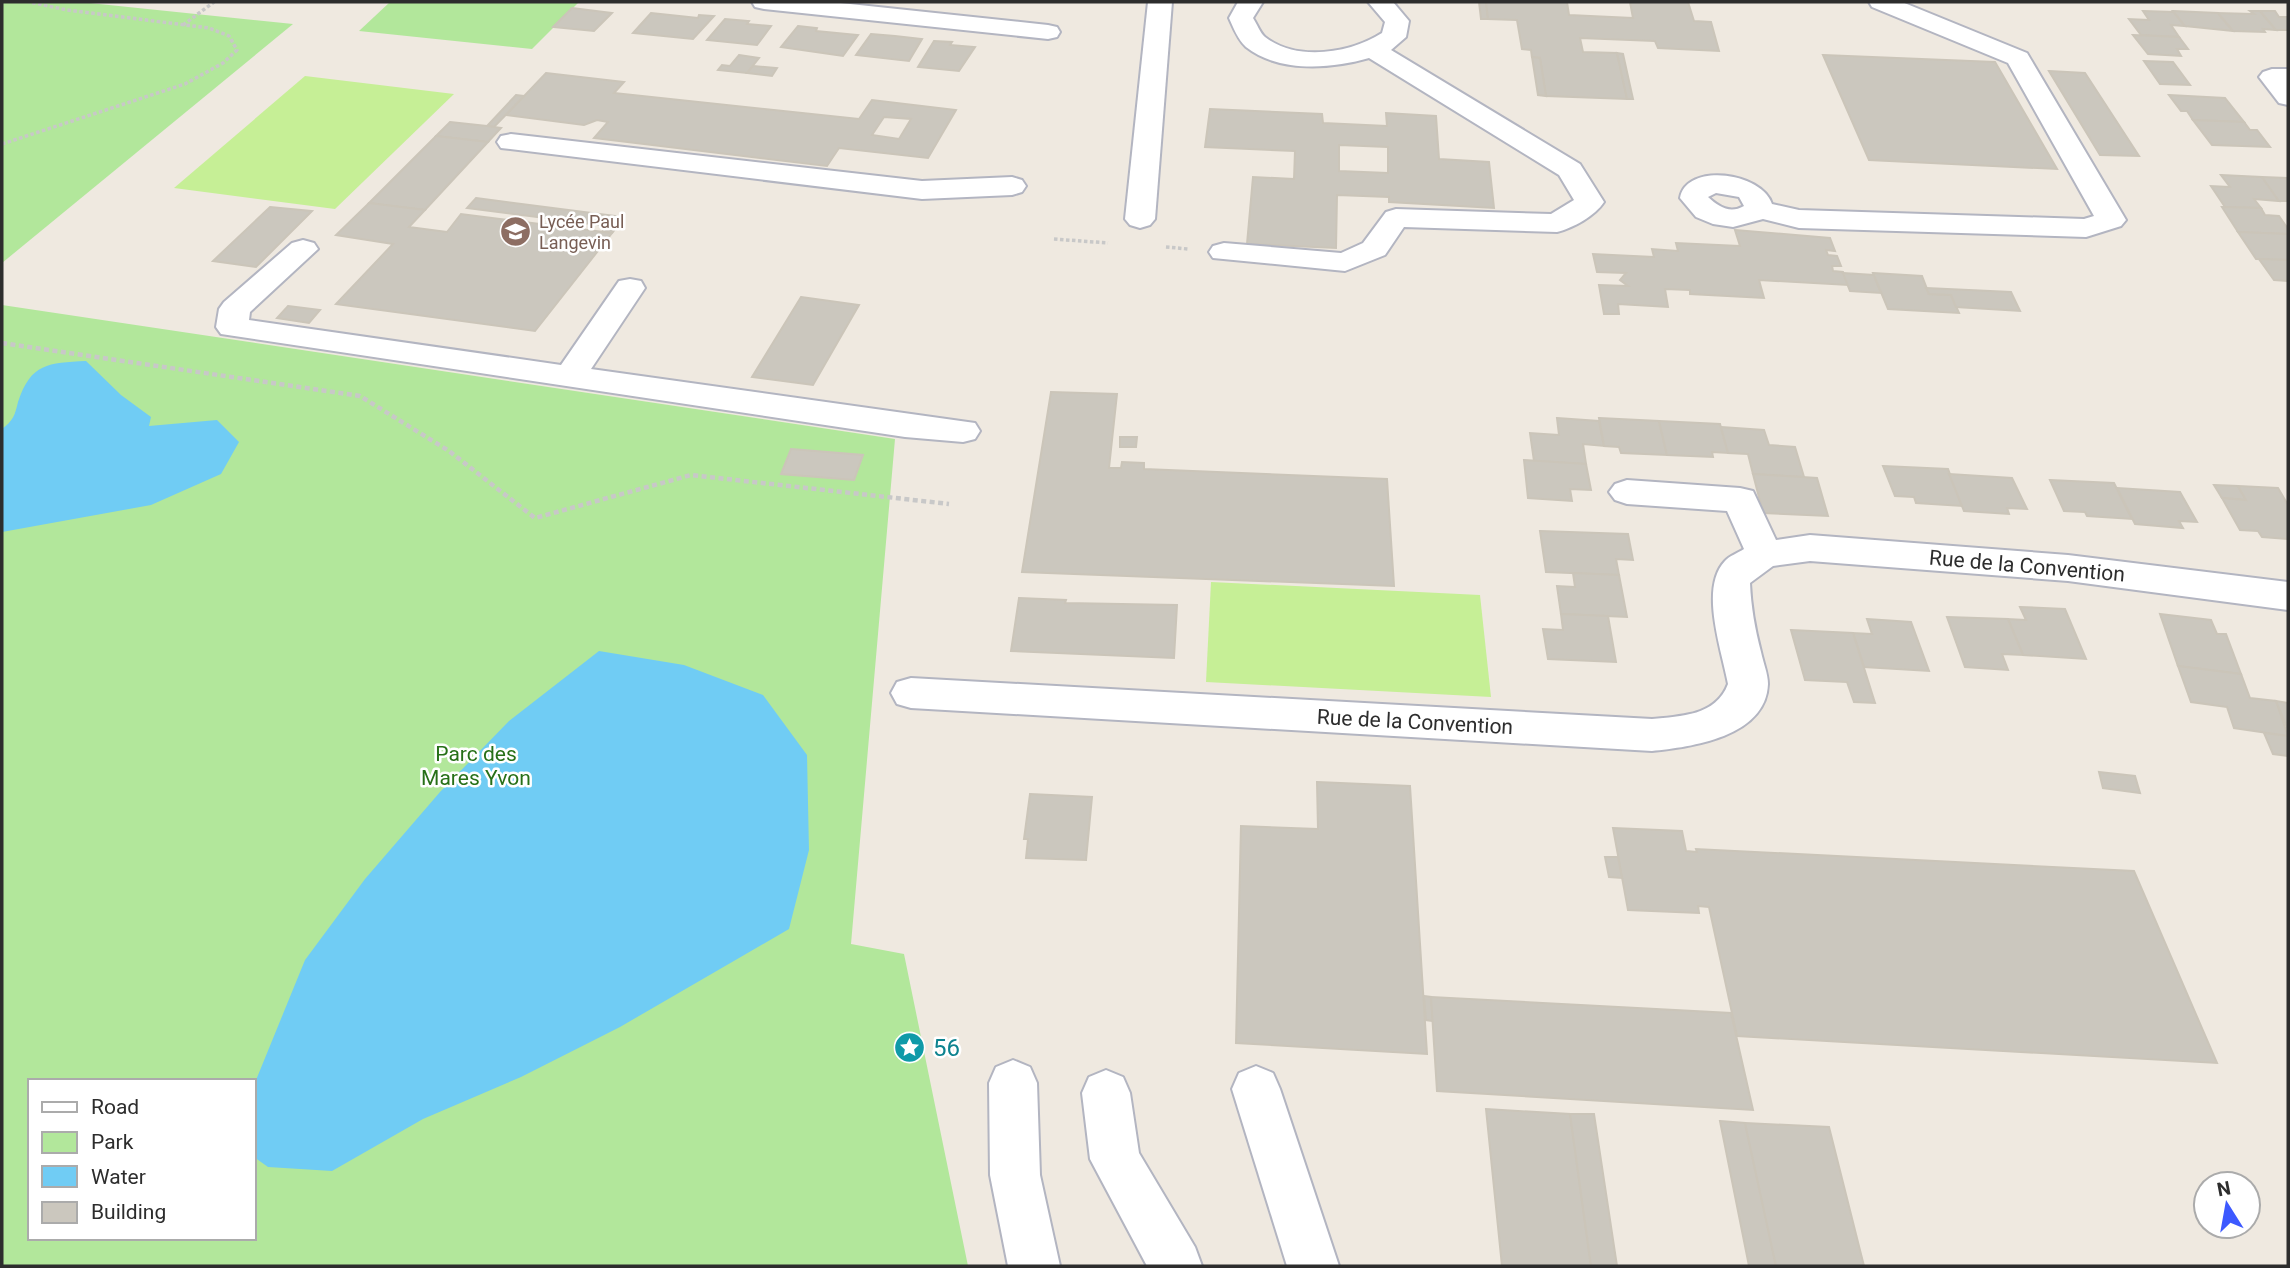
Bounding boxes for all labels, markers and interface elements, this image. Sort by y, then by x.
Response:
place label: Lycée Paul Langevin [539,211,624,253]
school or university icon: Lycée Paul Langevin [499,214,533,248]
street label: Rue de la Convention [1928,545,2126,587]
street label: Rue de la Convention [1316,705,1514,739]
park label: Parc des Mares Yvon [421,742,531,790]
place icon: 56 [893,1031,927,1065]
place label: 56 [933,1034,960,1062]
legend [28,1079,256,1240]
text: Road [91,1095,139,1119]
text: Park [91,1130,134,1154]
text: Water [91,1165,146,1189]
north arrow [2192,1170,2262,1240]
text: N [2215,1176,2233,1201]
text: Building [91,1200,166,1224]

